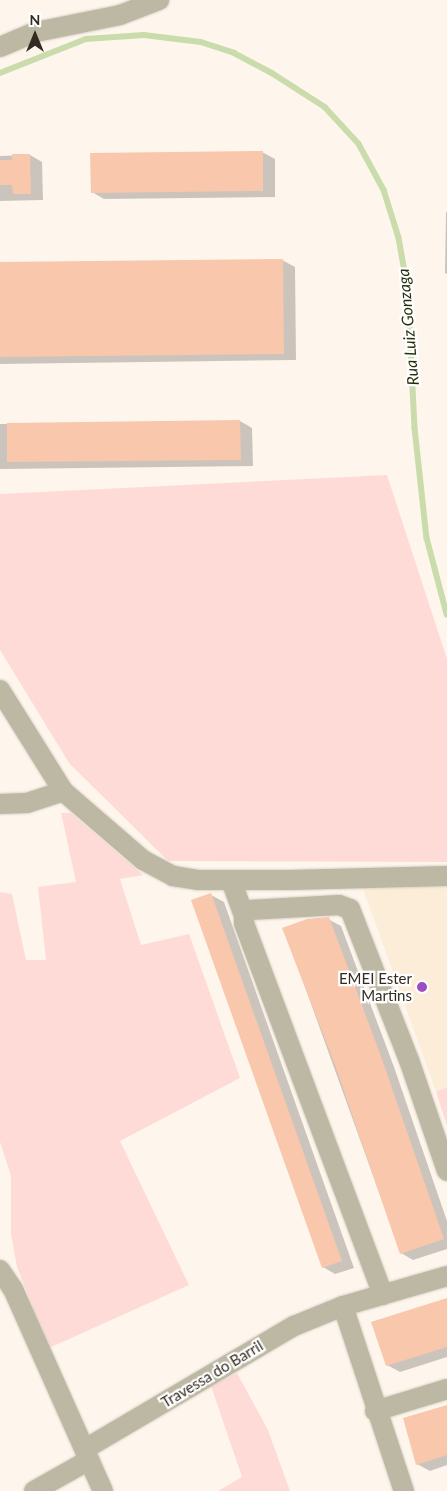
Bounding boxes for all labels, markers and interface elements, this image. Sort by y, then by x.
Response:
north arrow [10,10,60,60]
text: N [30,11,40,28]
water label: Rua Luiz Gonzaga [393,268,423,386]
place label: EMEI Ester Martins [339,969,412,1004]
marker: EMEI Ester Martins [416,981,428,993]
street label: Travessa do Barril [158,1337,266,1411]

